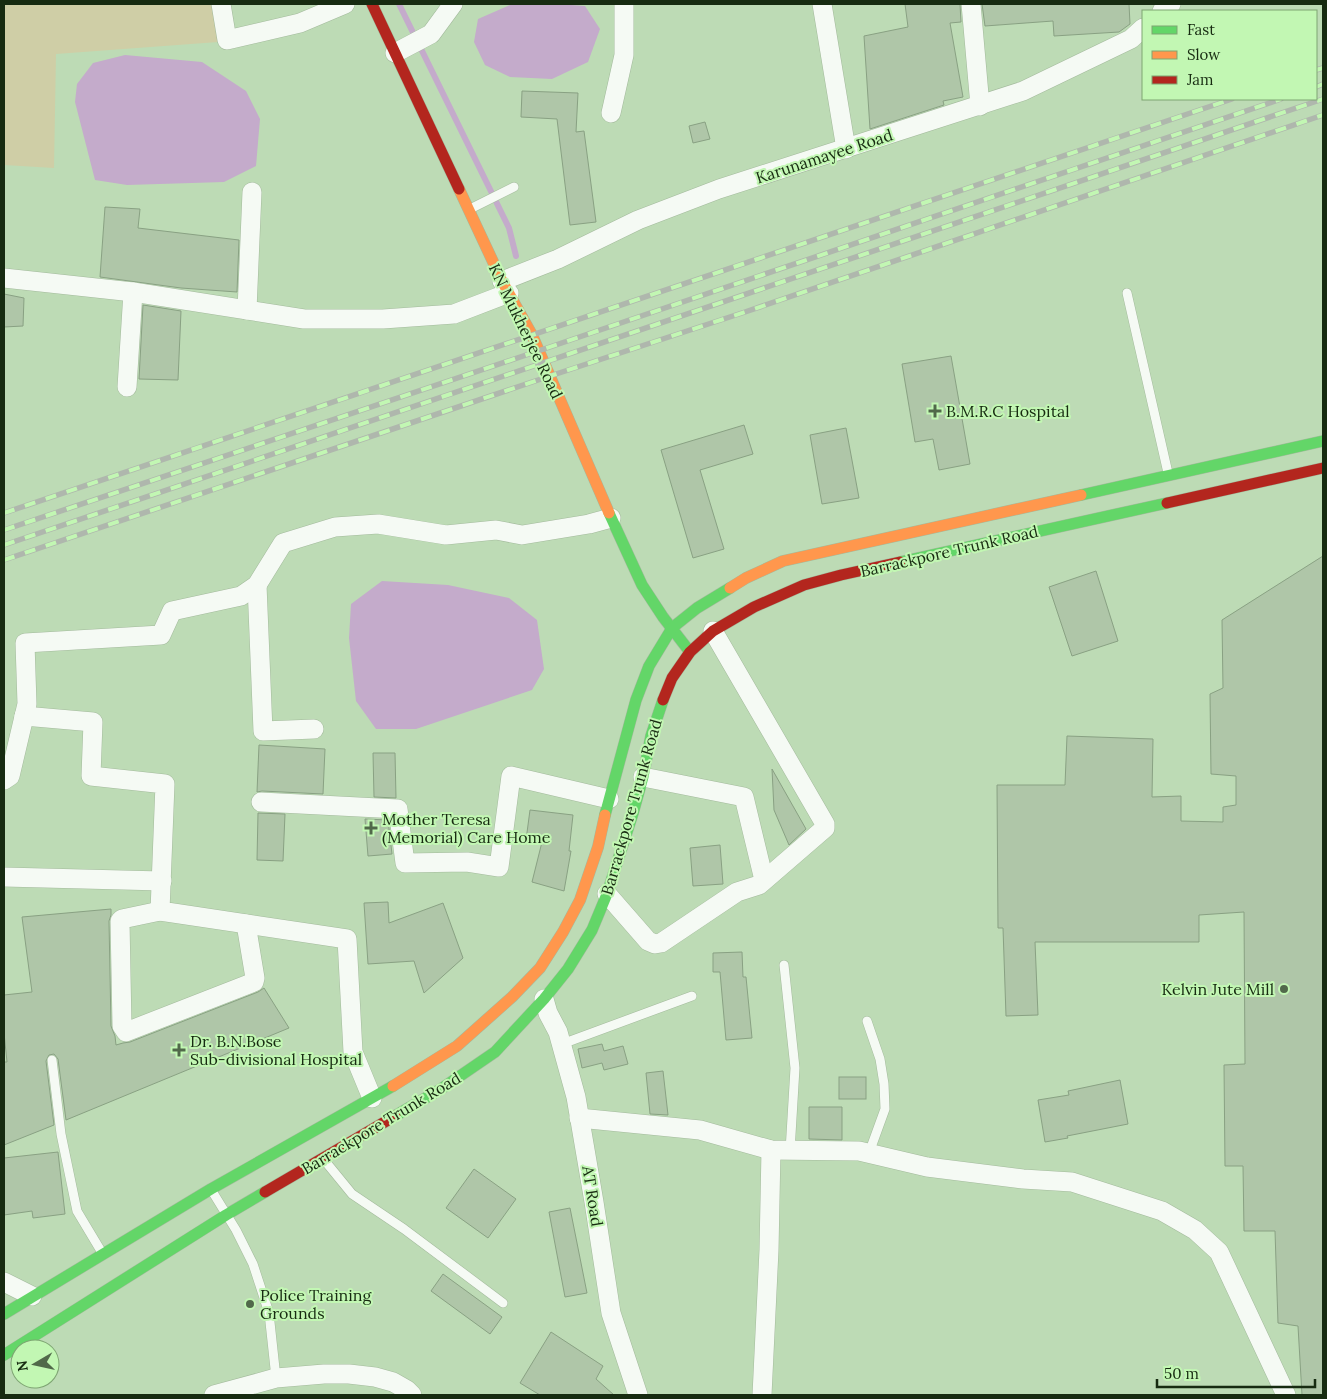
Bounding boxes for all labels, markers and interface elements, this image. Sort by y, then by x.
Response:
legend [1142,10,1317,100]
text: Fast [1187,20,1215,39]
text: Slow [1187,45,1220,64]
text: Jam [1186,70,1214,89]
street label: Karunamayee Road [753,124,895,188]
street label: KN Mukherjee Road [485,260,568,402]
place label: B.M.R.C Hospital [946,401,1070,421]
marker: B.M.R.C Hospital [928,404,942,418]
street label: Barrackpore Trunk Road [858,521,1040,581]
street label: Barrackpore Trunk Road [596,716,666,897]
place label: Mother Teresa (Memorial) Care Home [382,809,551,848]
marker: Mother Teresa (Memorial) Care Home [364,821,378,835]
place label: Kelvin Jute Mill [1161,979,1274,999]
marker: Kelvin Jute Mill [1278,983,1290,995]
place label: Dr. B.N.Bose Sub-divisional Hospital [190,1031,362,1069]
marker: Dr. B.N.Bose Sub-divisional Hospital [172,1043,186,1057]
street label: Barrackpore Trunk Road [298,1067,465,1178]
street label: AT Road [578,1163,608,1228]
place label: Police Training Grounds [260,1285,373,1323]
marker: Police Training Grounds [244,1298,256,1310]
north arrow [10,1339,60,1389]
scale bar [1157,1356,1314,1388]
text: N [12,1359,32,1373]
text: 50 m [1164,1364,1199,1383]

